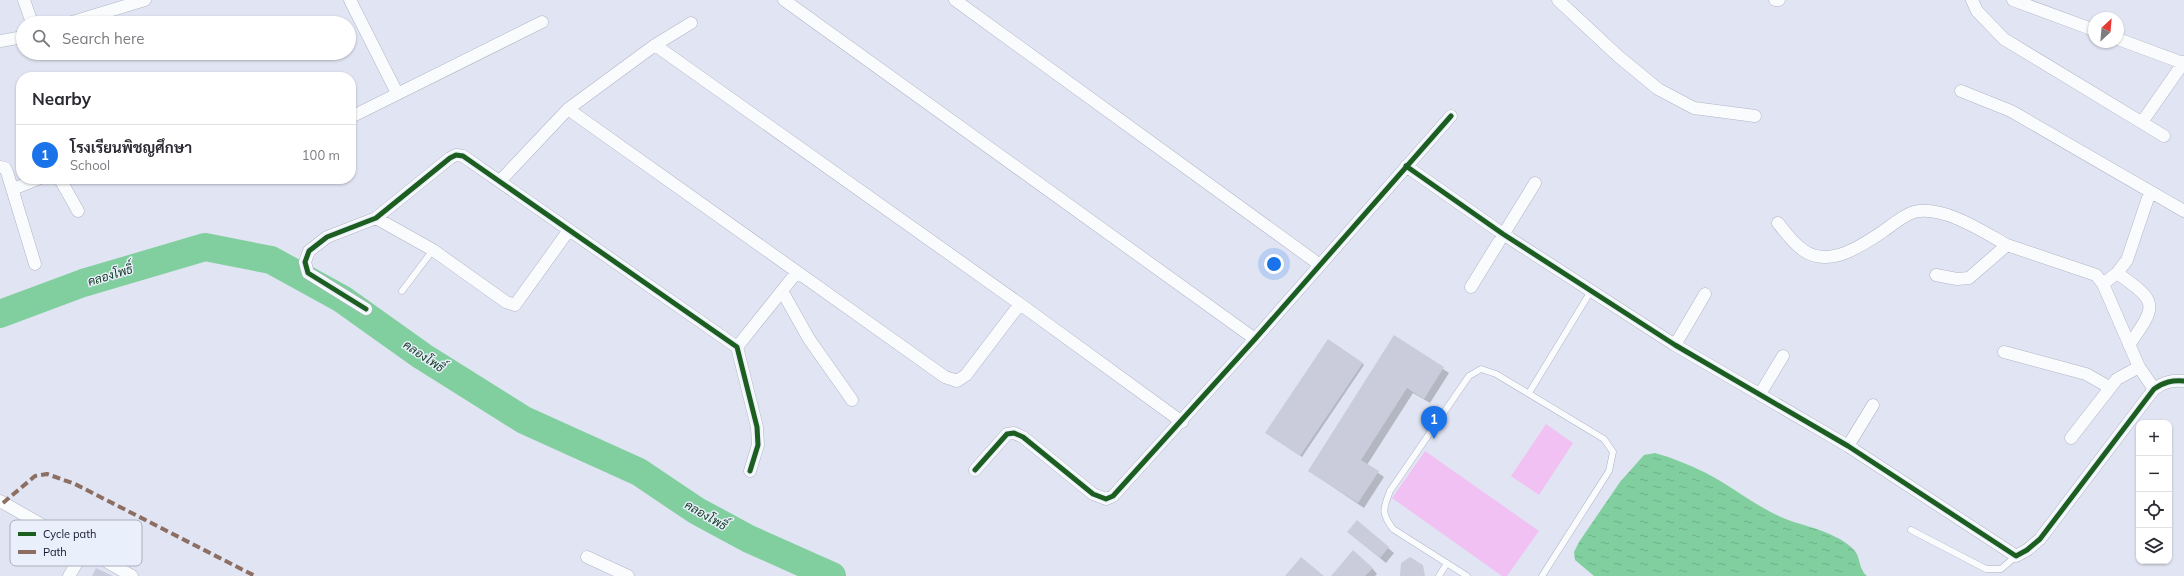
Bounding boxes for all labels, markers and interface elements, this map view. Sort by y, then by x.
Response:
north arrow [2088,12,2124,48]
search box [16,16,356,60]
icon: search [30,27,52,49]
text: Search here [62,29,144,48]
text: Nearby [32,88,91,109]
text: โรงเรียนพิชญศึกษา [70,138,192,157]
text: 1 [41,147,49,163]
text: 100 m [302,147,340,163]
text: School [70,157,110,173]
your location [1264,254,1284,274]
water label: คลองโพธิ์ [85,257,137,289]
water label: คลองโพธิ์ [401,334,452,377]
pin: 1 [1421,406,1447,439]
map controls [2136,420,2172,564]
button: + [2136,420,2172,456]
button: − [2136,456,2172,492]
button: locate [2136,492,2172,528]
water label: คลองโพธิ์ [682,494,734,535]
legend [10,520,142,566]
text: Cycle path [43,527,96,541]
button: layers [2136,528,2172,564]
text: Path [43,545,67,559]

